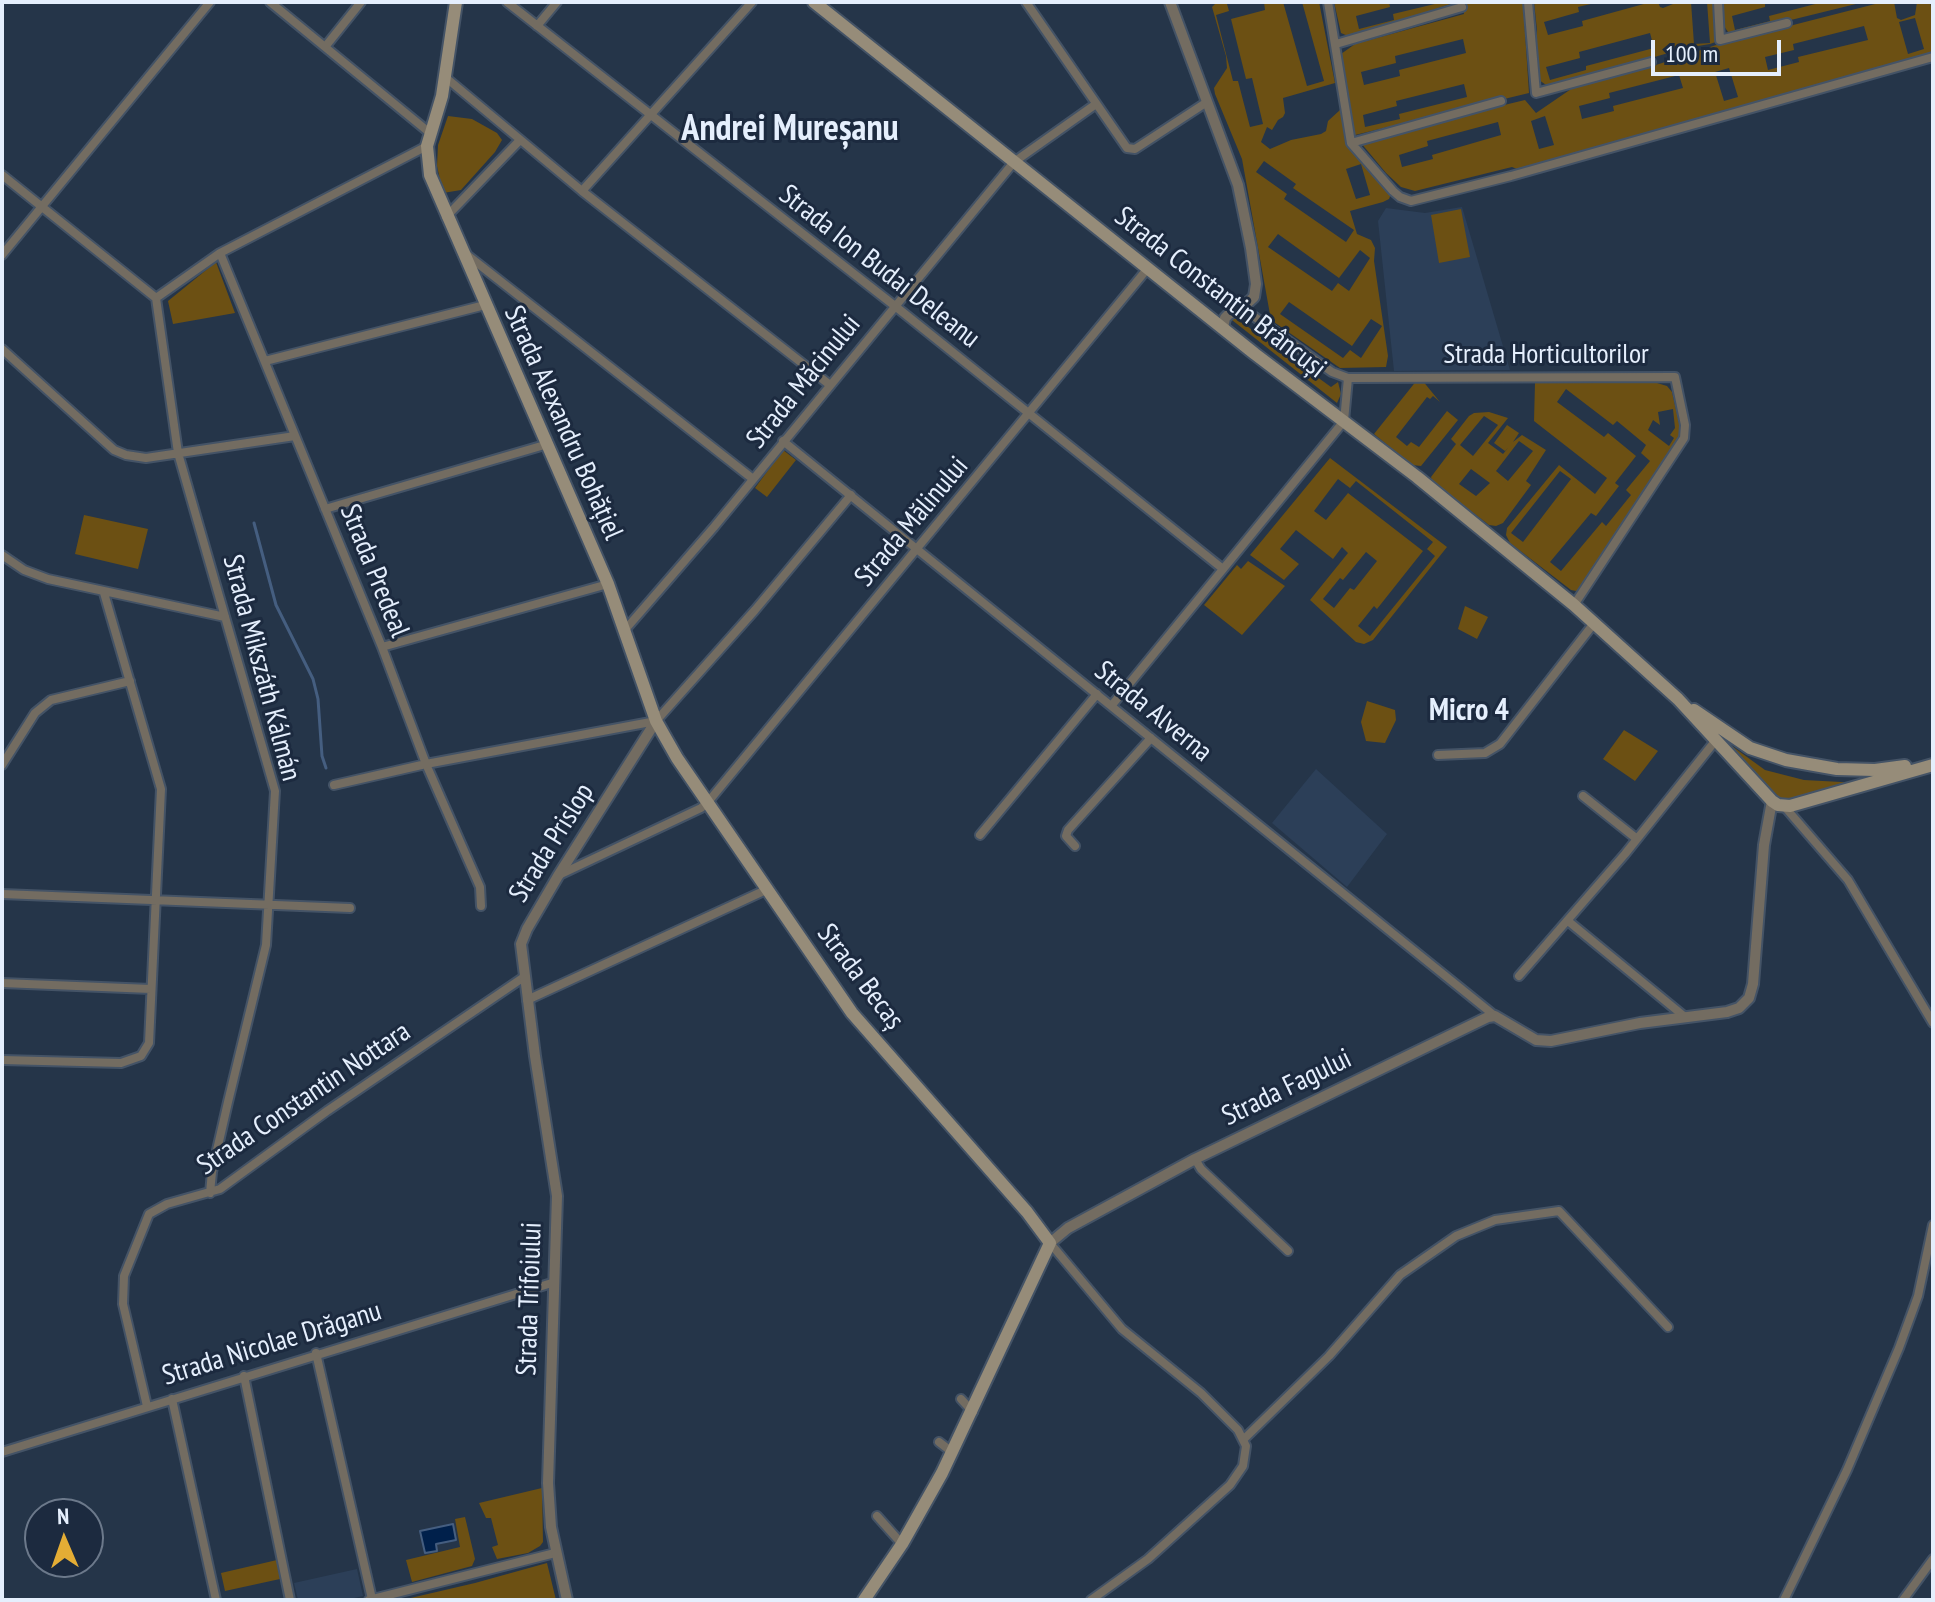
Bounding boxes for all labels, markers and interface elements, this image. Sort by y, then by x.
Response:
scale bar [1655,24,1785,74]
text: 100 m [1665,38,1718,69]
district label: Andrei Mureșanu [681,108,899,152]
street label: Strada Ion Budai Deleanu [772,178,986,356]
street label: Strada Constantin Brâncuși [1108,200,1332,386]
street label: Strada Alexandru Bohățiel [496,301,630,545]
street label: Strada Măcinului [740,308,868,456]
street label: Strada Horticultorilor [1443,338,1649,372]
street label: Strada Mălinului [848,450,976,594]
street label: Strada Predeal [332,500,416,642]
street label: Strada Mikszáth Kálmán [215,551,307,785]
street label: Strada Alverna [1088,655,1218,769]
district label: Micro 4 [1429,693,1509,729]
street label: Strada Prislop [502,777,602,909]
street label: Strada Becaș [810,918,910,1036]
street label: Strada Constantin Nottara [191,1015,417,1183]
street label: Strada Fagului [1217,1042,1357,1134]
street label: Strada Trifoiului [511,1222,549,1376]
street label: Strada Nicolae Drăganu [159,1295,385,1393]
north arrow [24,1498,104,1578]
text: N [57,1502,70,1530]

